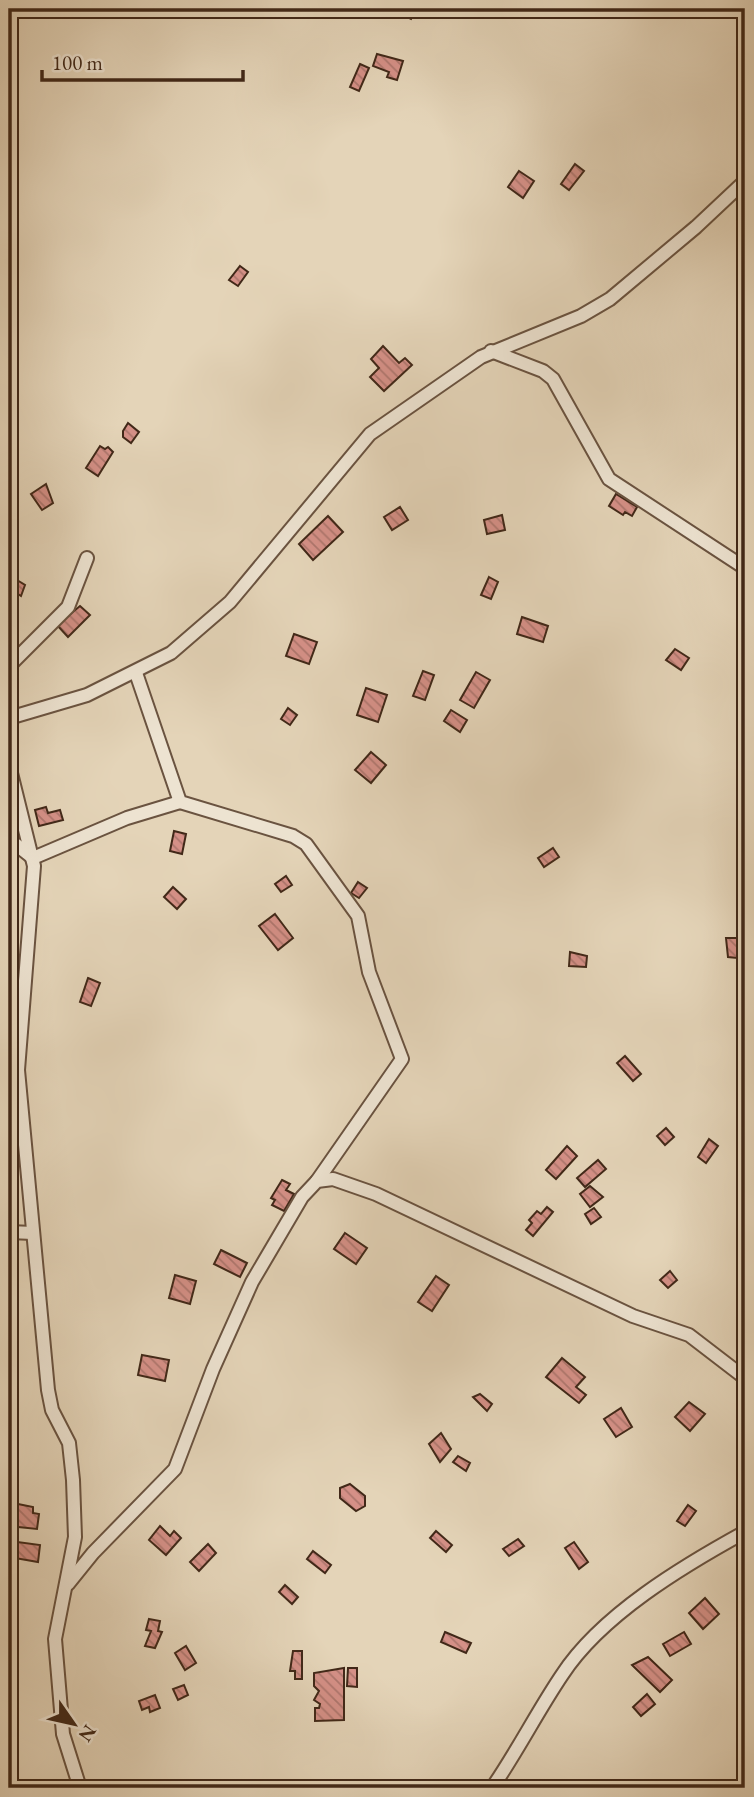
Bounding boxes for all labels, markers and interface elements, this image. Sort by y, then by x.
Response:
scale bar [42,38,243,82]
text: 100 m [52,49,103,76]
north arrow [38,1688,108,1758]
text: N [73,1720,102,1747]

